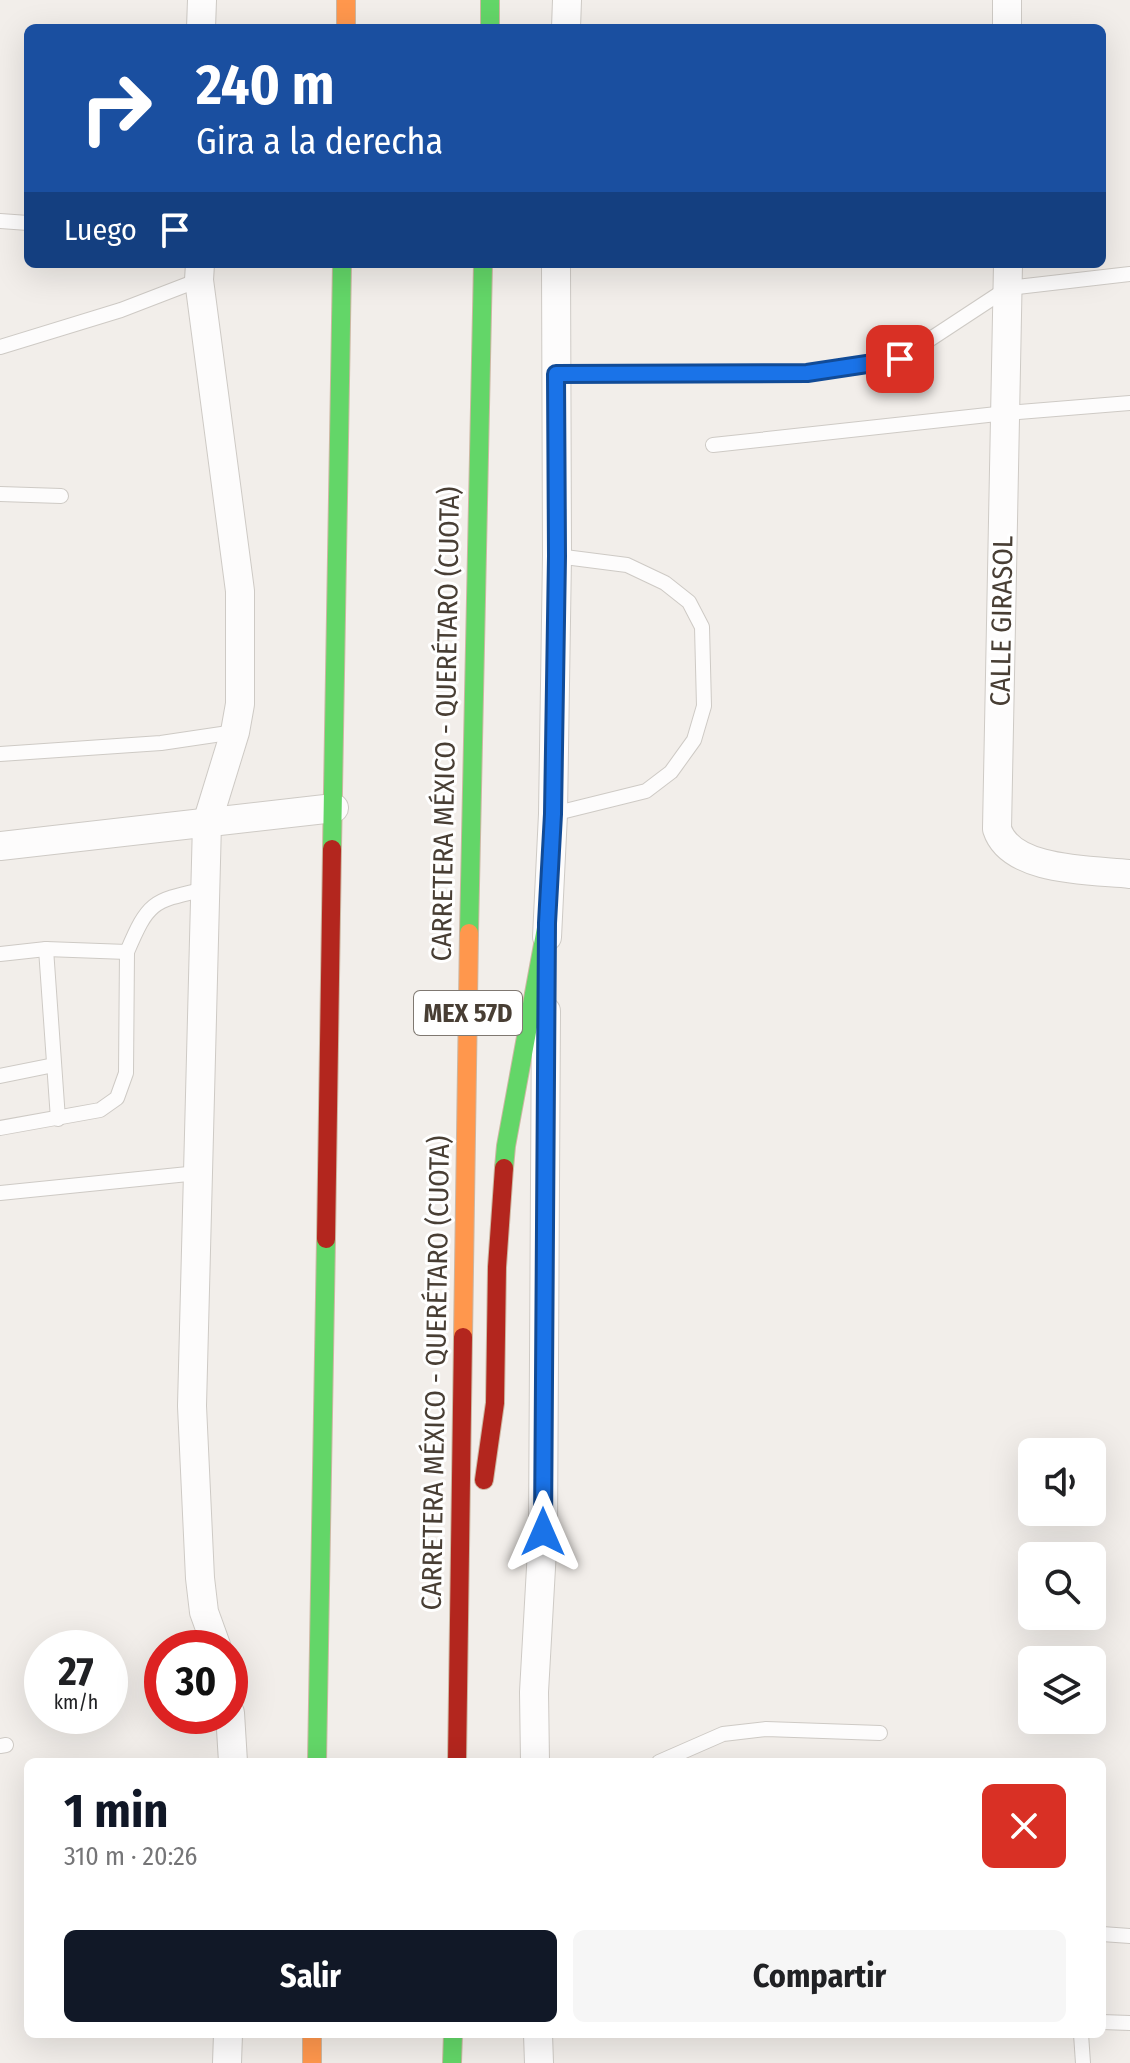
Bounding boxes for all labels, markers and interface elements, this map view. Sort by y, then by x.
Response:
text: 240 m [196,52,335,119]
icon: right [64,56,168,160]
text: Gira a la derecha [196,120,443,164]
icon: arrive [153,208,197,252]
text: Luego [64,212,137,248]
pin [866,325,934,393]
icon: arrive [878,337,922,381]
street label: CARRETERA MÉXICO - QUERÉTARO (CUOTA) [425,486,466,962]
street label: CALLE GIRASOL [984,535,1019,707]
road number: MEX 57D [414,991,522,1035]
street label: CARRETERA MÉXICO - QUERÉTARO (CUOTA) [415,1135,456,1611]
map controls [1018,1438,1106,1734]
button: sound [1018,1438,1106,1526]
position arrow [501,1490,585,1574]
button: search [1018,1542,1106,1630]
speed limit sign: 30 [144,1630,248,1734]
button: layers [1018,1646,1106,1734]
text: 27 [58,1648,94,1696]
text: km/h [54,1690,98,1714]
text: 1 min [64,1782,169,1840]
button: close [982,1784,1066,1868]
text: 310 m · 20:26 [64,1841,198,1872]
button: Salir [64,1930,557,2022]
button: Compartir [573,1930,1066,2022]

